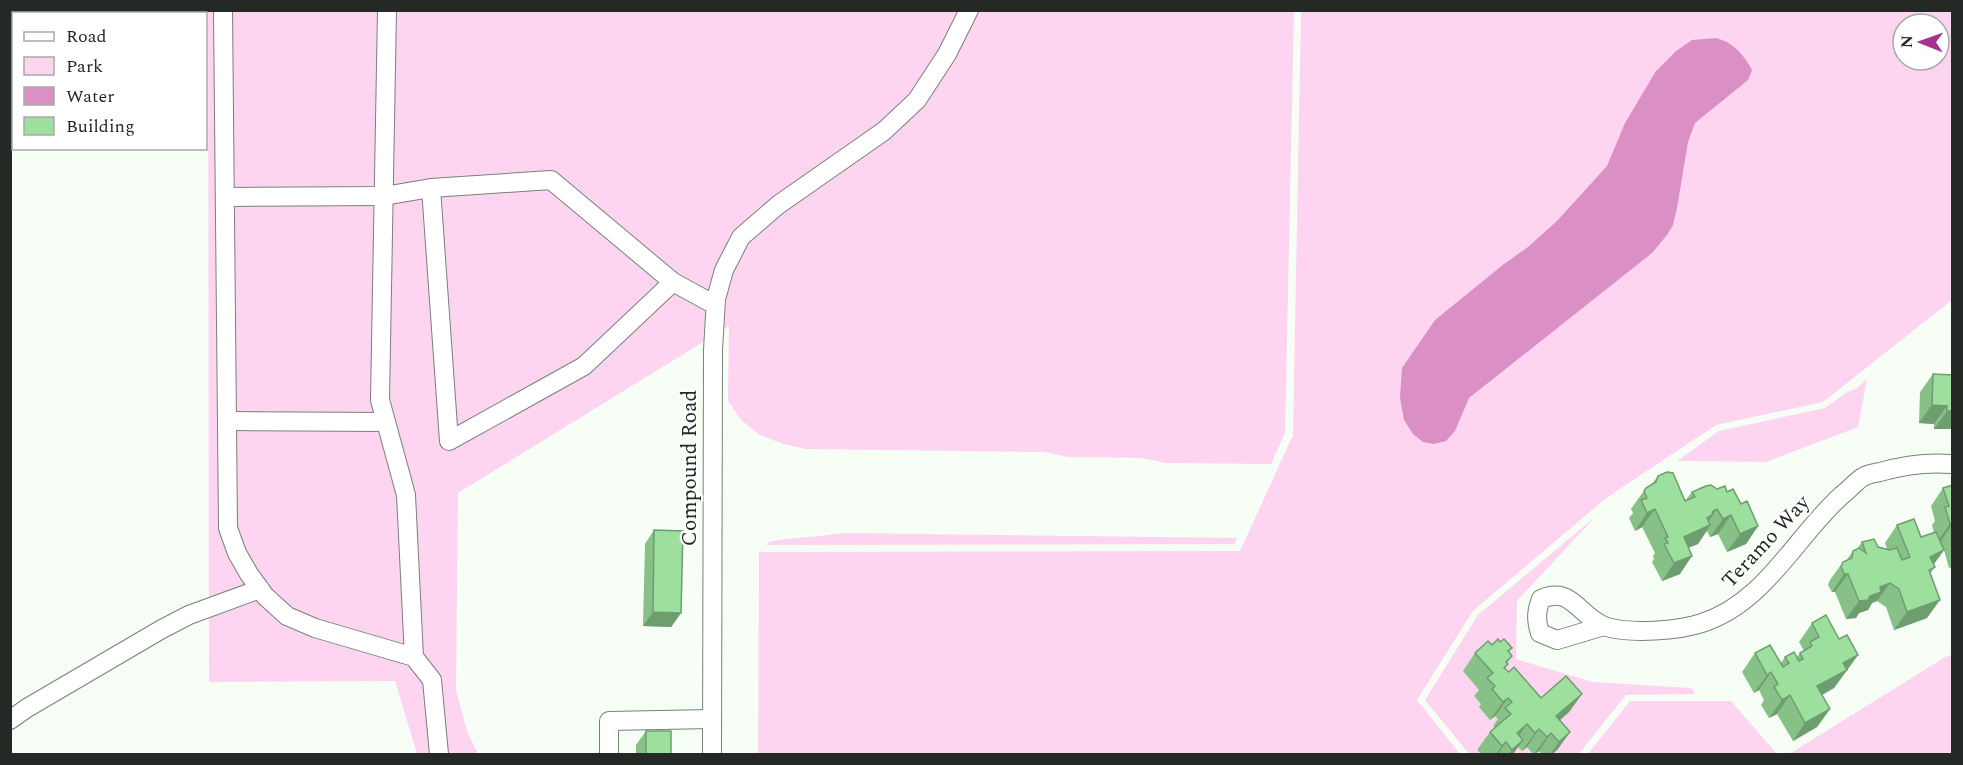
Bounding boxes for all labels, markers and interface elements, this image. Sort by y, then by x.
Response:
legend [12,12,207,150]
north arrow [1891,12,1951,72]
text: Road [66,23,107,50]
text: N [1895,35,1919,48]
text: Park [66,53,103,80]
text: Water [66,83,114,110]
text: Building [66,113,135,140]
street label: Compound Road [674,390,706,546]
street label: Teramo Way [1714,488,1818,596]

